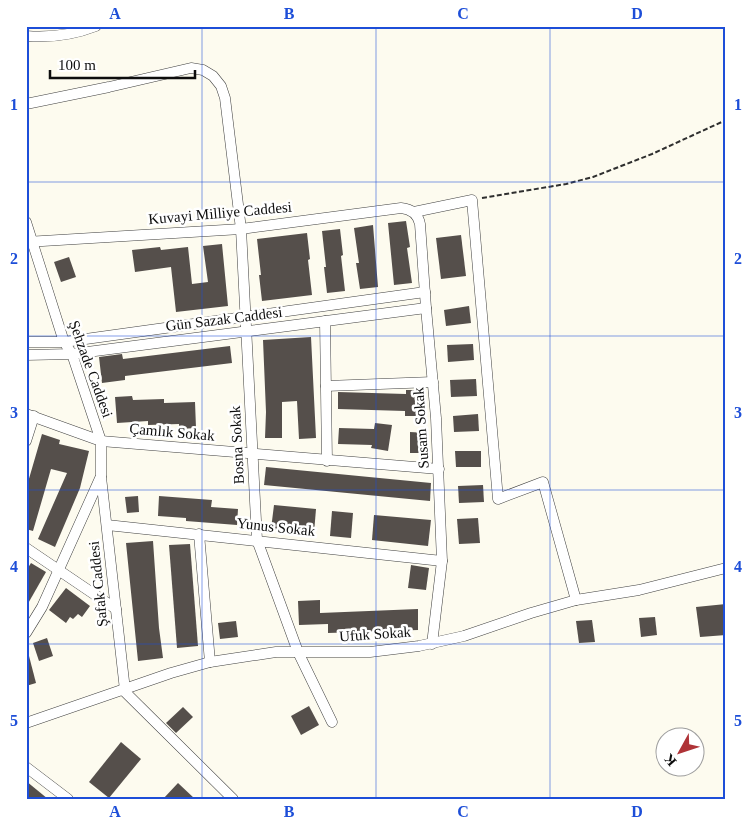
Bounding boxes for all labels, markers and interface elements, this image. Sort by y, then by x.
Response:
text: A [109,5,121,22]
text: B [284,5,295,22]
text: C [457,5,469,22]
text: D [631,5,643,22]
scale bar [50,48,195,80]
text: 100 m [58,57,96,73]
text: 1 [10,96,18,113]
text: 1 [734,96,742,113]
street label: Kuvayi Milliye Caddesi [147,199,293,227]
text: 2 [10,250,18,267]
text: 2 [734,250,742,267]
street label: Gün Sazak Caddesi [165,304,283,334]
street label: Şehzade Caddesi [66,318,116,420]
street label: Susam Sokak [410,386,432,469]
text: 3 [10,404,18,421]
text: 3 [734,404,742,421]
street label: Bosna Sokak [227,405,247,485]
street label: Çamlık Sokak [129,420,216,444]
street label: Yunus Sokak [236,515,316,539]
street label: Şafak Caddesi [86,540,110,628]
text: 4 [10,558,18,575]
text: 4 [734,558,742,575]
street label: Ufuk Sokak [338,623,412,644]
text: 5 [10,712,18,729]
text: 5 [734,712,742,729]
north arrow [654,728,704,778]
text: K [661,751,680,769]
text: A [109,803,121,820]
text: B [284,803,295,820]
text: C [457,803,469,820]
text: D [631,803,643,820]

